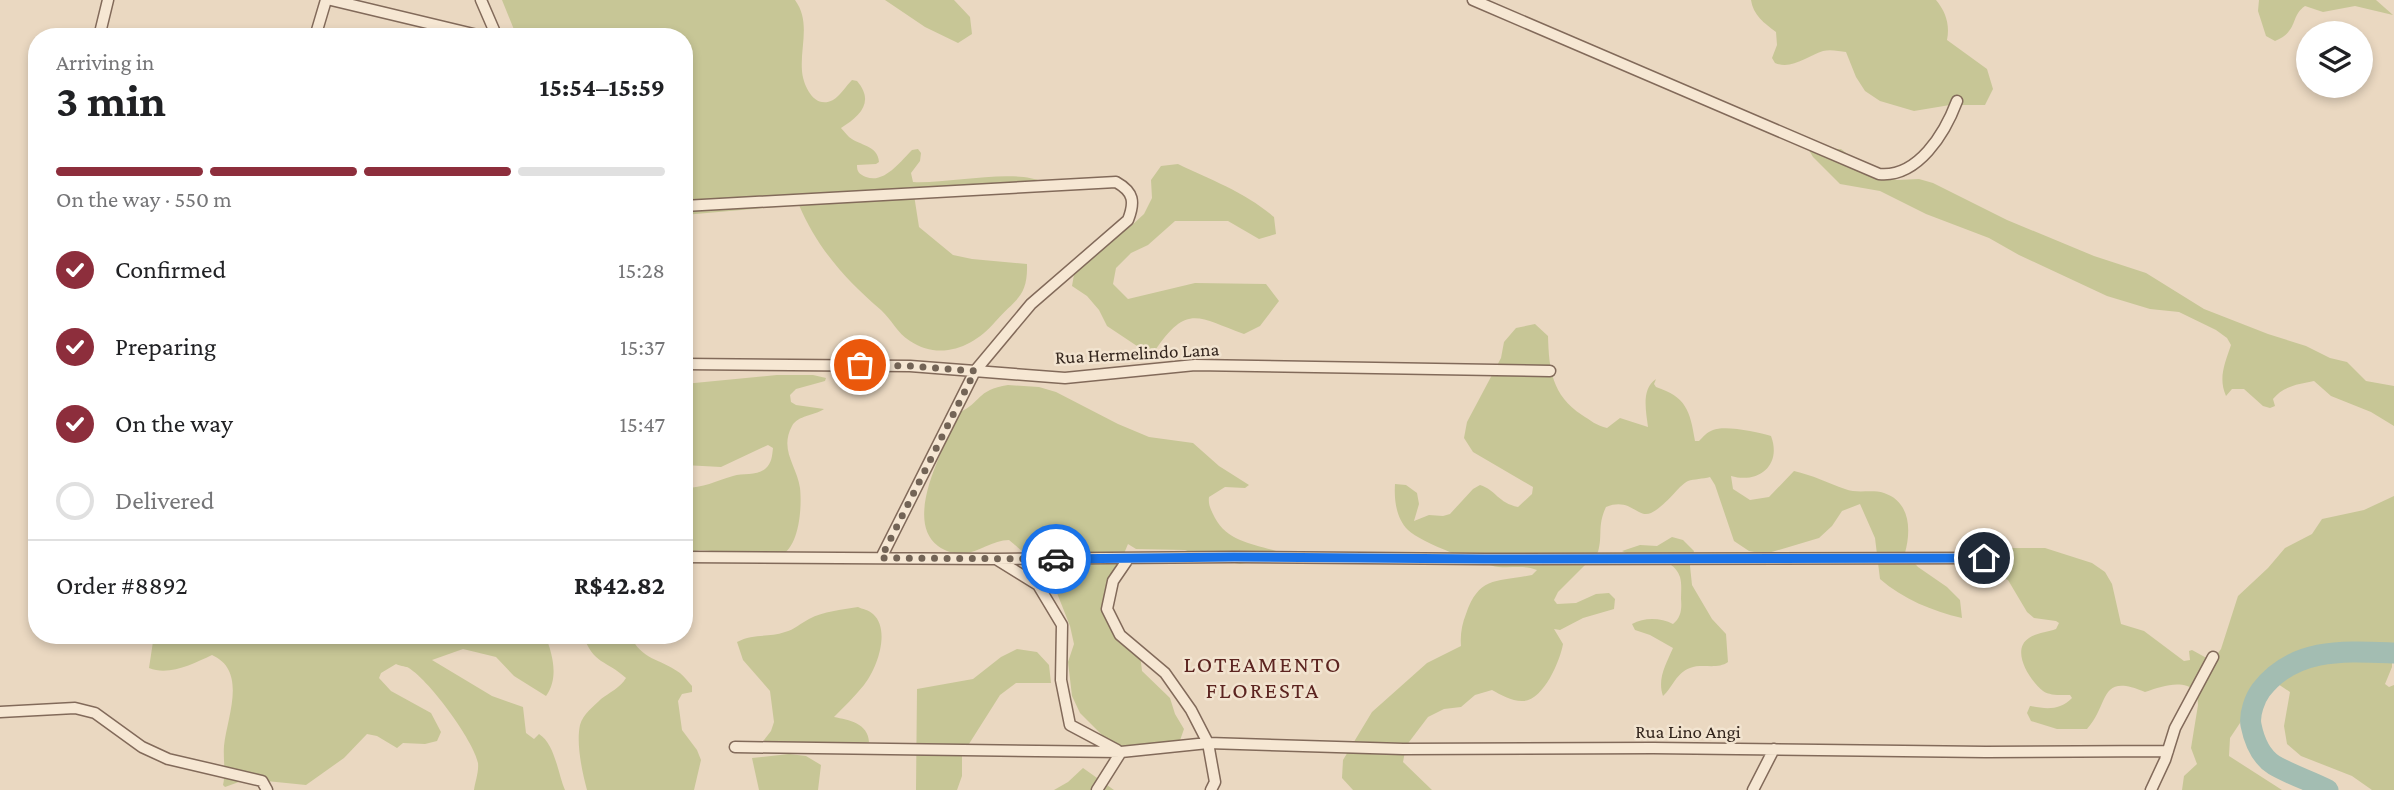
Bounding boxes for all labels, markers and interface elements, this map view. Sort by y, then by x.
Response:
map controls [2296,21,2373,98]
button: layers [2296,21,2373,98]
text: Arriving in [56,49,154,75]
text: 15:54–15:59 [539,73,665,102]
text: 3 min [56,75,166,126]
text: On the way · 550 m [56,186,232,212]
icon: check [56,251,94,289]
text: Confirmed [115,255,226,284]
text: 15:28 [618,257,665,283]
icon: check [56,328,94,366]
text: Preparing [115,332,216,361]
text: 15:37 [620,334,665,360]
pin [830,335,890,395]
street label: Rua Hermelindo Lana [1054,338,1220,368]
icon: bag [841,346,879,384]
icon: check [56,405,94,443]
text: On the way [115,409,233,438]
text: 15:47 [619,411,665,437]
text: Delivered [115,486,214,515]
courier [1021,524,1091,594]
pin [1954,528,2014,588]
icon: home [1965,539,2003,577]
icon: car [1037,540,1075,578]
text: Order #8892 [56,571,188,600]
text: R$42.82 [574,571,665,600]
district label: LOTEAMENTO FLORESTA [1183,651,1343,703]
street label: Rua Lino Angi [1635,721,1741,742]

